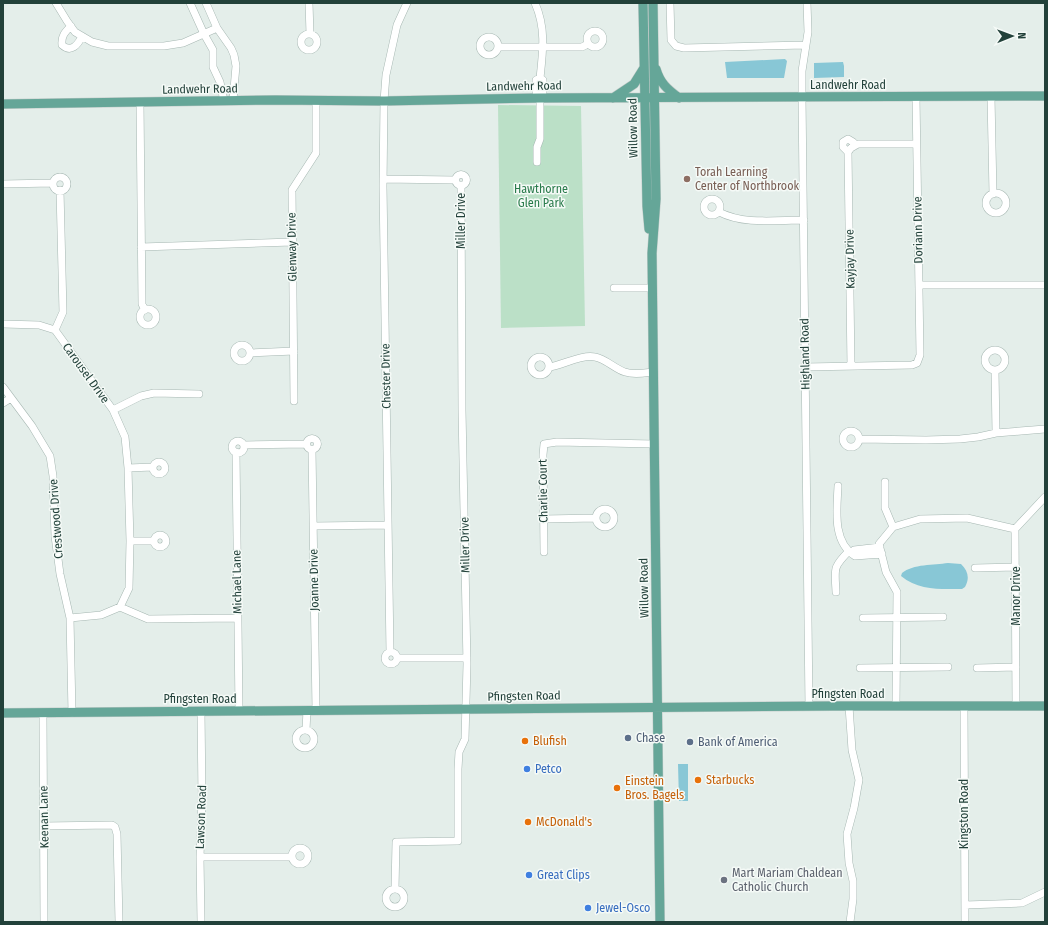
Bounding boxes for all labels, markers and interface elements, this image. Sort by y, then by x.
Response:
north arrow [992,16,1032,56]
text: N [1015,32,1028,39]
street label: Landwehr Road [486,78,562,94]
street label: Landwehr Road [810,78,886,92]
street label: Landwehr Road [162,81,238,97]
street label: Willow Road [625,98,641,158]
place label: Torah Learning Center of Northbrook [695,165,799,193]
marker: Torah Learning Center of Northbrook [682,174,692,184]
park label: Hawthorne Glen Park [514,182,568,210]
street label: Miller Drive [454,193,468,249]
street label: Doriann Drive [910,196,926,264]
street label: Glenway Drive [284,212,300,282]
street label: Kayjay Drive [842,229,858,289]
street label: Highland Road [797,318,813,390]
street label: Carousel Drive [60,340,112,406]
street label: Chester Drive [378,343,394,409]
street label: Charlie Court [535,459,551,523]
street label: Crestwood Drive [46,479,66,559]
street label: Miller Drive [458,517,472,573]
street label: Joanne Drive [306,549,322,611]
street label: Michael Lane [229,550,245,614]
street label: Willow Road [636,558,652,618]
street label: Manor Drive [1009,566,1023,626]
street label: Pfingsten Road [811,687,885,701]
street label: Pfingsten Road [487,688,561,704]
street label: Pfingsten Road [163,692,237,706]
place label: Chase [636,731,665,745]
marker: Chase [623,733,633,743]
place label: Blufish [533,734,567,748]
place label: Bank of America [698,735,778,749]
marker: Blufish [520,736,530,746]
marker: Bank of America [685,737,695,747]
place label: Petco [535,762,562,776]
marker: Petco [522,764,532,774]
place label: Starbucks [706,773,754,787]
place label: Einstein Bros. Bagels [625,774,684,802]
marker: Starbucks [693,775,703,785]
street label: Kingston Road [957,779,971,849]
marker: Einstein Bros. Bagels [612,783,622,793]
street label: Keenan Lane [36,785,52,848]
street label: Lawson Road [193,785,209,849]
place label: McDonald's [536,815,592,829]
marker: McDonald's [523,817,533,827]
place label: Mart Mariam Chaldean Catholic Church [732,866,843,894]
place label: Great Clips [537,868,590,882]
marker: Great Clips [524,870,534,880]
marker: Mart Mariam Chaldean Catholic Church [719,875,729,885]
place label: Jewel-Osco [596,901,650,915]
marker: Jewel-Osco [583,903,593,913]

